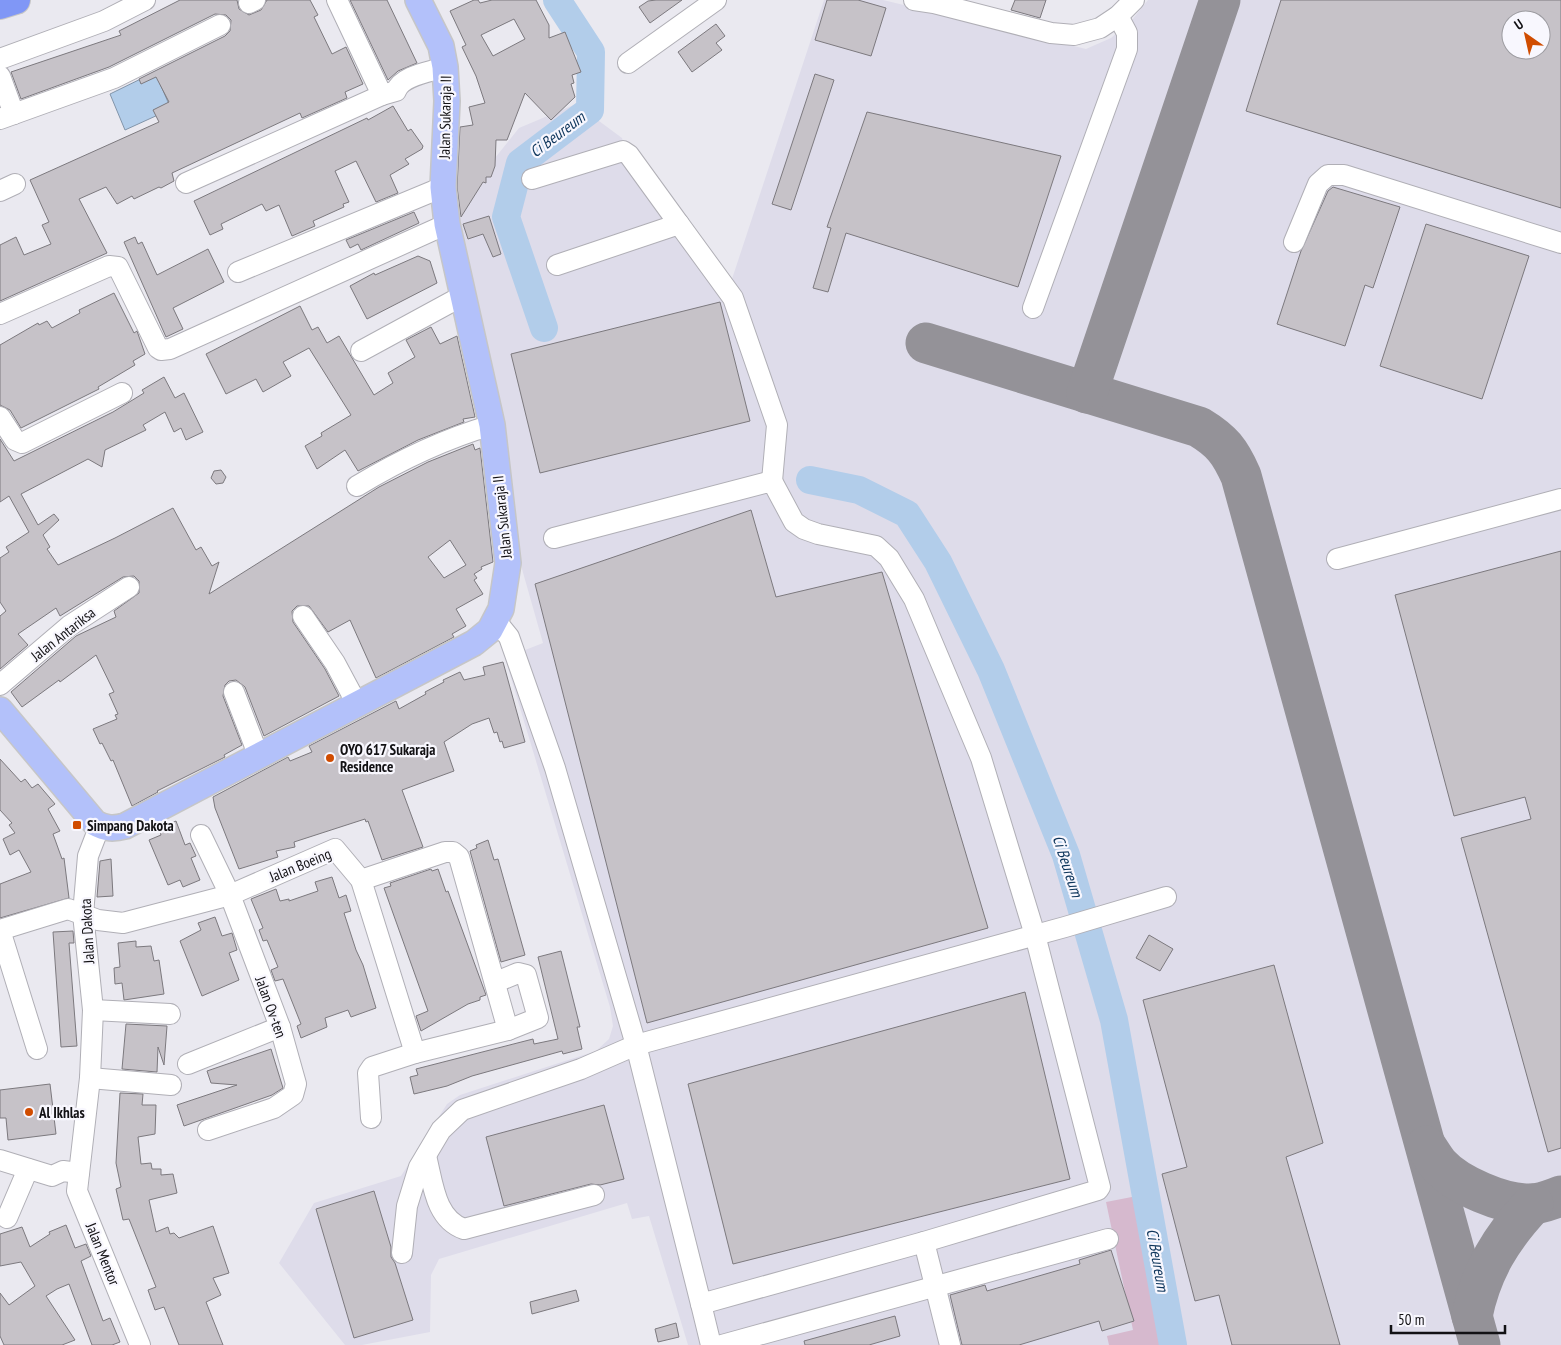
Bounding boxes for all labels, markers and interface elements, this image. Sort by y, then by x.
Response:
north arrow [1501,10,1551,60]
text: U [1511,15,1527,34]
street label: Jalan Sukaraja II [435,75,455,160]
water label: Ci Beureum [526,106,590,161]
street label: Jalan Sukaraja II [488,475,516,560]
street label: Jalan Antariksa [26,603,99,666]
place label: OYO 617 Sukaraja Residence [340,740,435,776]
marker: OYO 617 Sukaraja Residence [324,752,336,764]
place label: Simpang Dakota [87,816,174,835]
marker: Simpang Dakota [71,819,83,831]
water label: Ci Beureum [1049,833,1088,901]
street label: Jalan Boeing [265,844,334,886]
street label: Jalan Dakota [76,898,98,965]
street label: Jalan Ov-ten [251,973,291,1040]
place label: Al Ikhlas [38,1103,85,1122]
marker: Al Ikhlas [23,1106,35,1118]
street label: Jalan Mentor [81,1219,124,1289]
water label: Ci Beureum [1143,1227,1174,1295]
scale bar [1391,1302,1505,1334]
text: 50 m [1398,1310,1424,1329]

